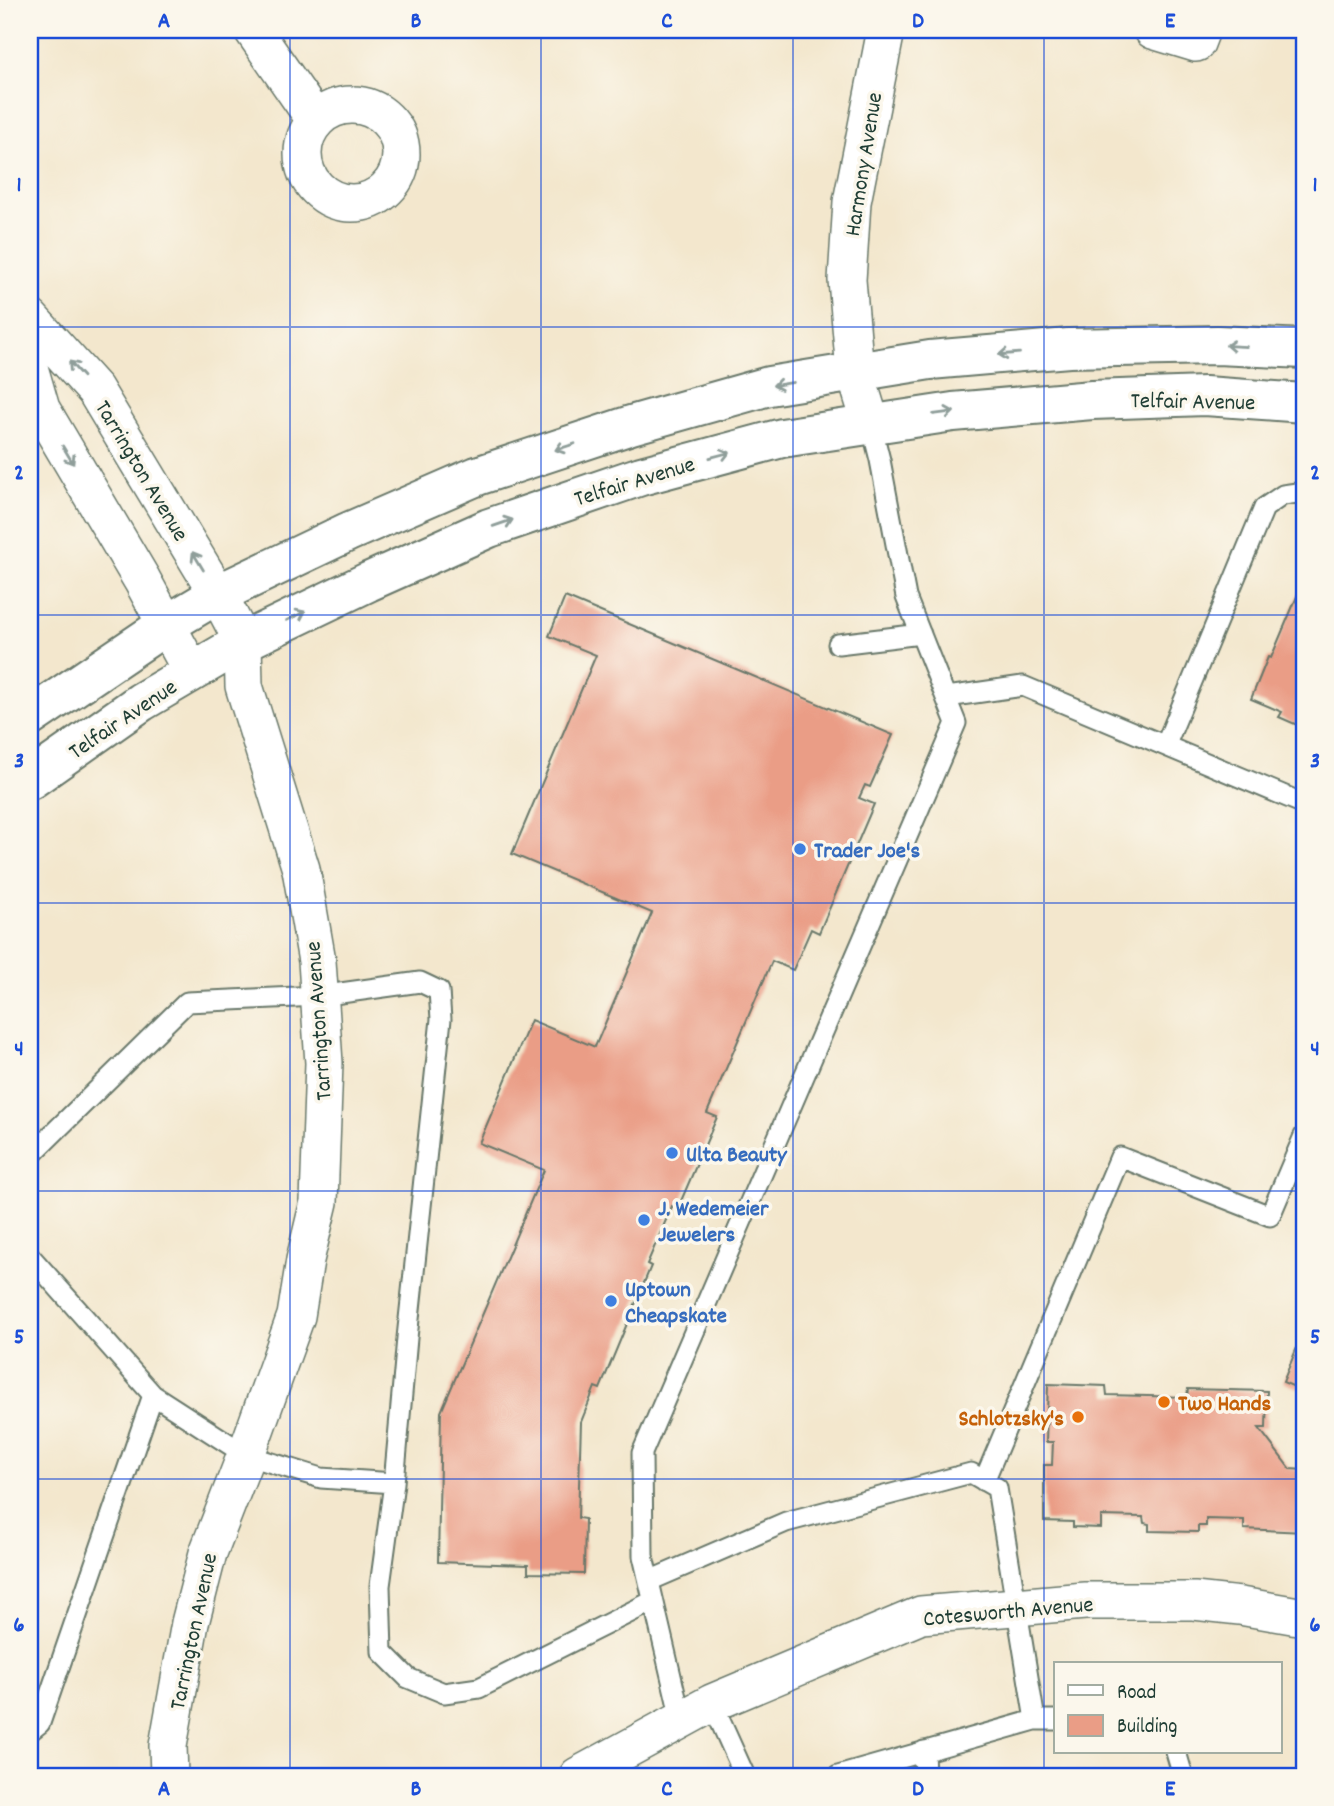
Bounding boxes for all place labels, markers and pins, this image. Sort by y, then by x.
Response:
place label: Trader Joe's [814,836,920,869]
marker: Trader Joe's [792,841,808,857]
place label: Ulta Beauty [686,1140,788,1173]
marker: Ulta Beauty [664,1145,680,1161]
place label: J. Wedemeier Jewelers [658,1194,769,1253]
marker: J. Wedemeier Jewelers [636,1212,652,1228]
place label: Uptown Cheapskate [625,1275,727,1334]
marker: Uptown Cheapskate [603,1293,619,1309]
place label: Two Hands [1178,1389,1271,1422]
marker: Two Hands [1156,1394,1172,1410]
place label: Schlotzsky's [958,1404,1064,1437]
marker: Schlotzsky's [1070,1409,1086,1425]

